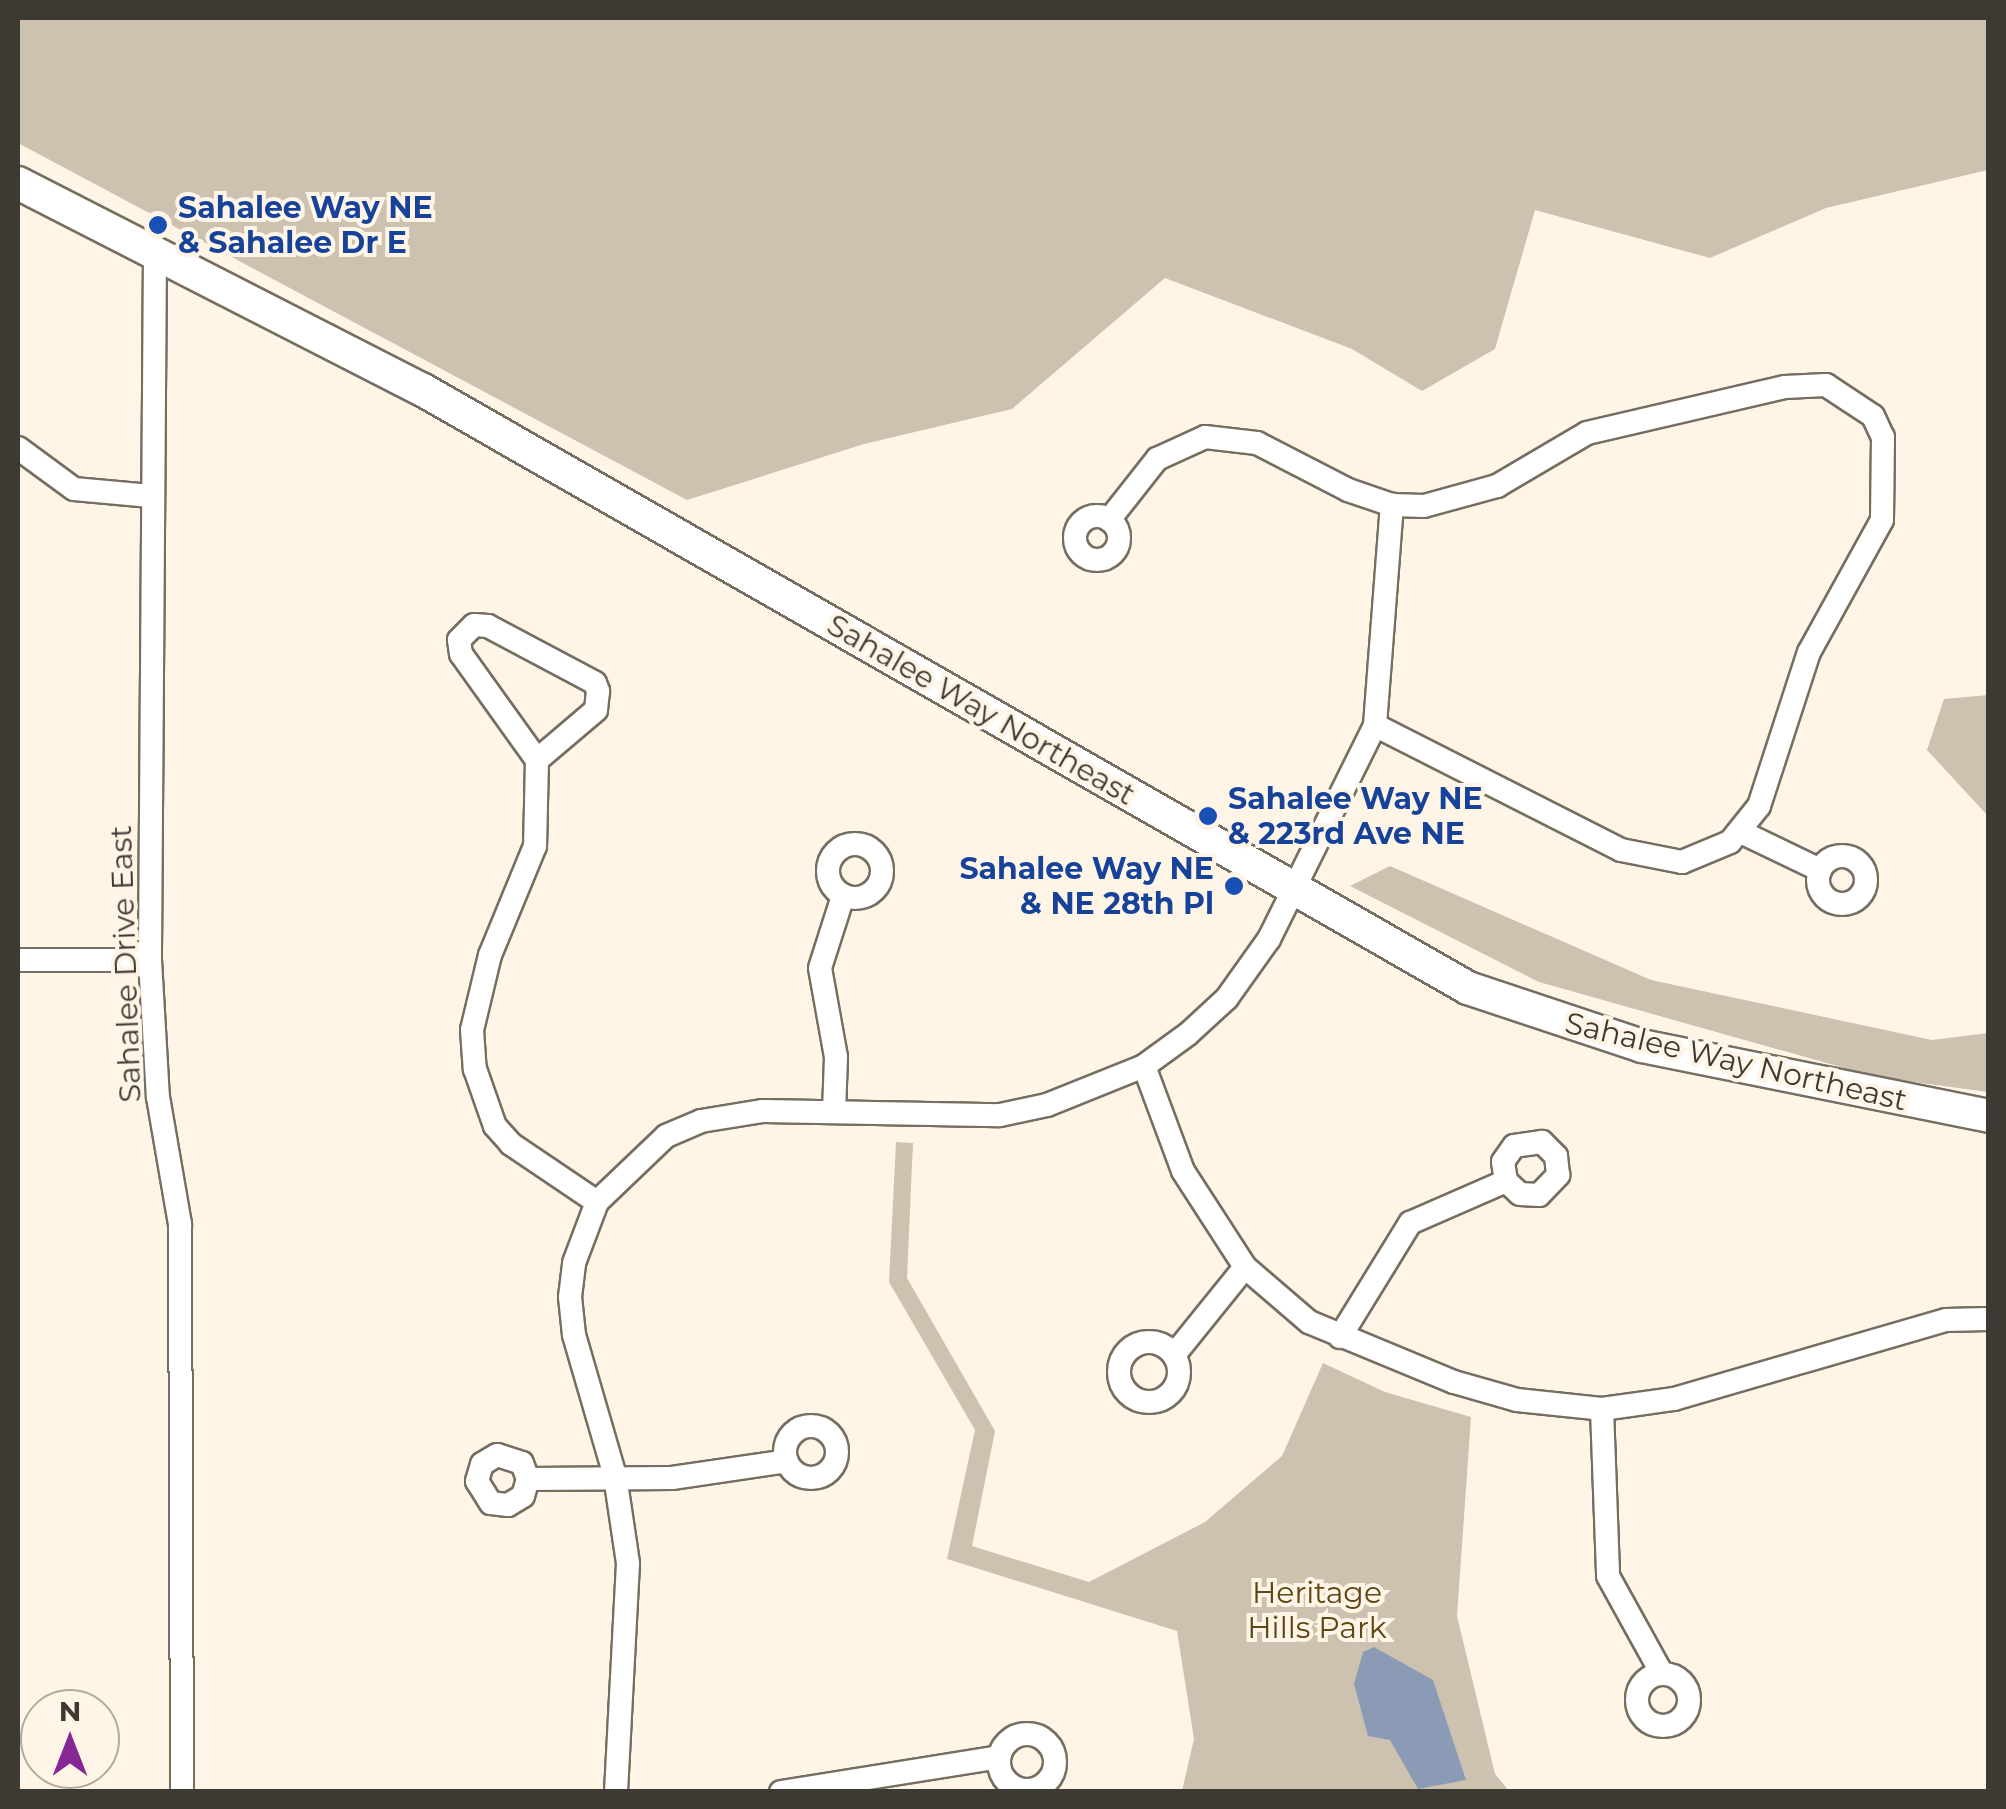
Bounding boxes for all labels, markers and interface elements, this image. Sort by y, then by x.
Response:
place label: Sahalee Way NE & Sahalee Dr E [178,190,433,260]
marker: Sahalee Way NE & Sahalee Dr E [147,214,169,236]
street label: Sahalee Way Northeast [821,607,1141,813]
place label: Sahalee Way NE & 223rd Ave NE [1228,781,1483,852]
marker: Sahalee Way NE & 223rd Ave NE [1197,805,1219,827]
street label: Sahalee Drive East [103,825,149,1103]
place label: Sahalee Way NE & NE 28th Pl [959,851,1214,922]
marker: Sahalee Way NE & NE 28th Pl [1223,875,1245,897]
street label: Sahalee Way Northeast [1562,1005,1910,1119]
park label: Heritage Hills Park [1247,1575,1387,1646]
north arrow [20,1689,120,1789]
text: N [59,1694,81,1728]

